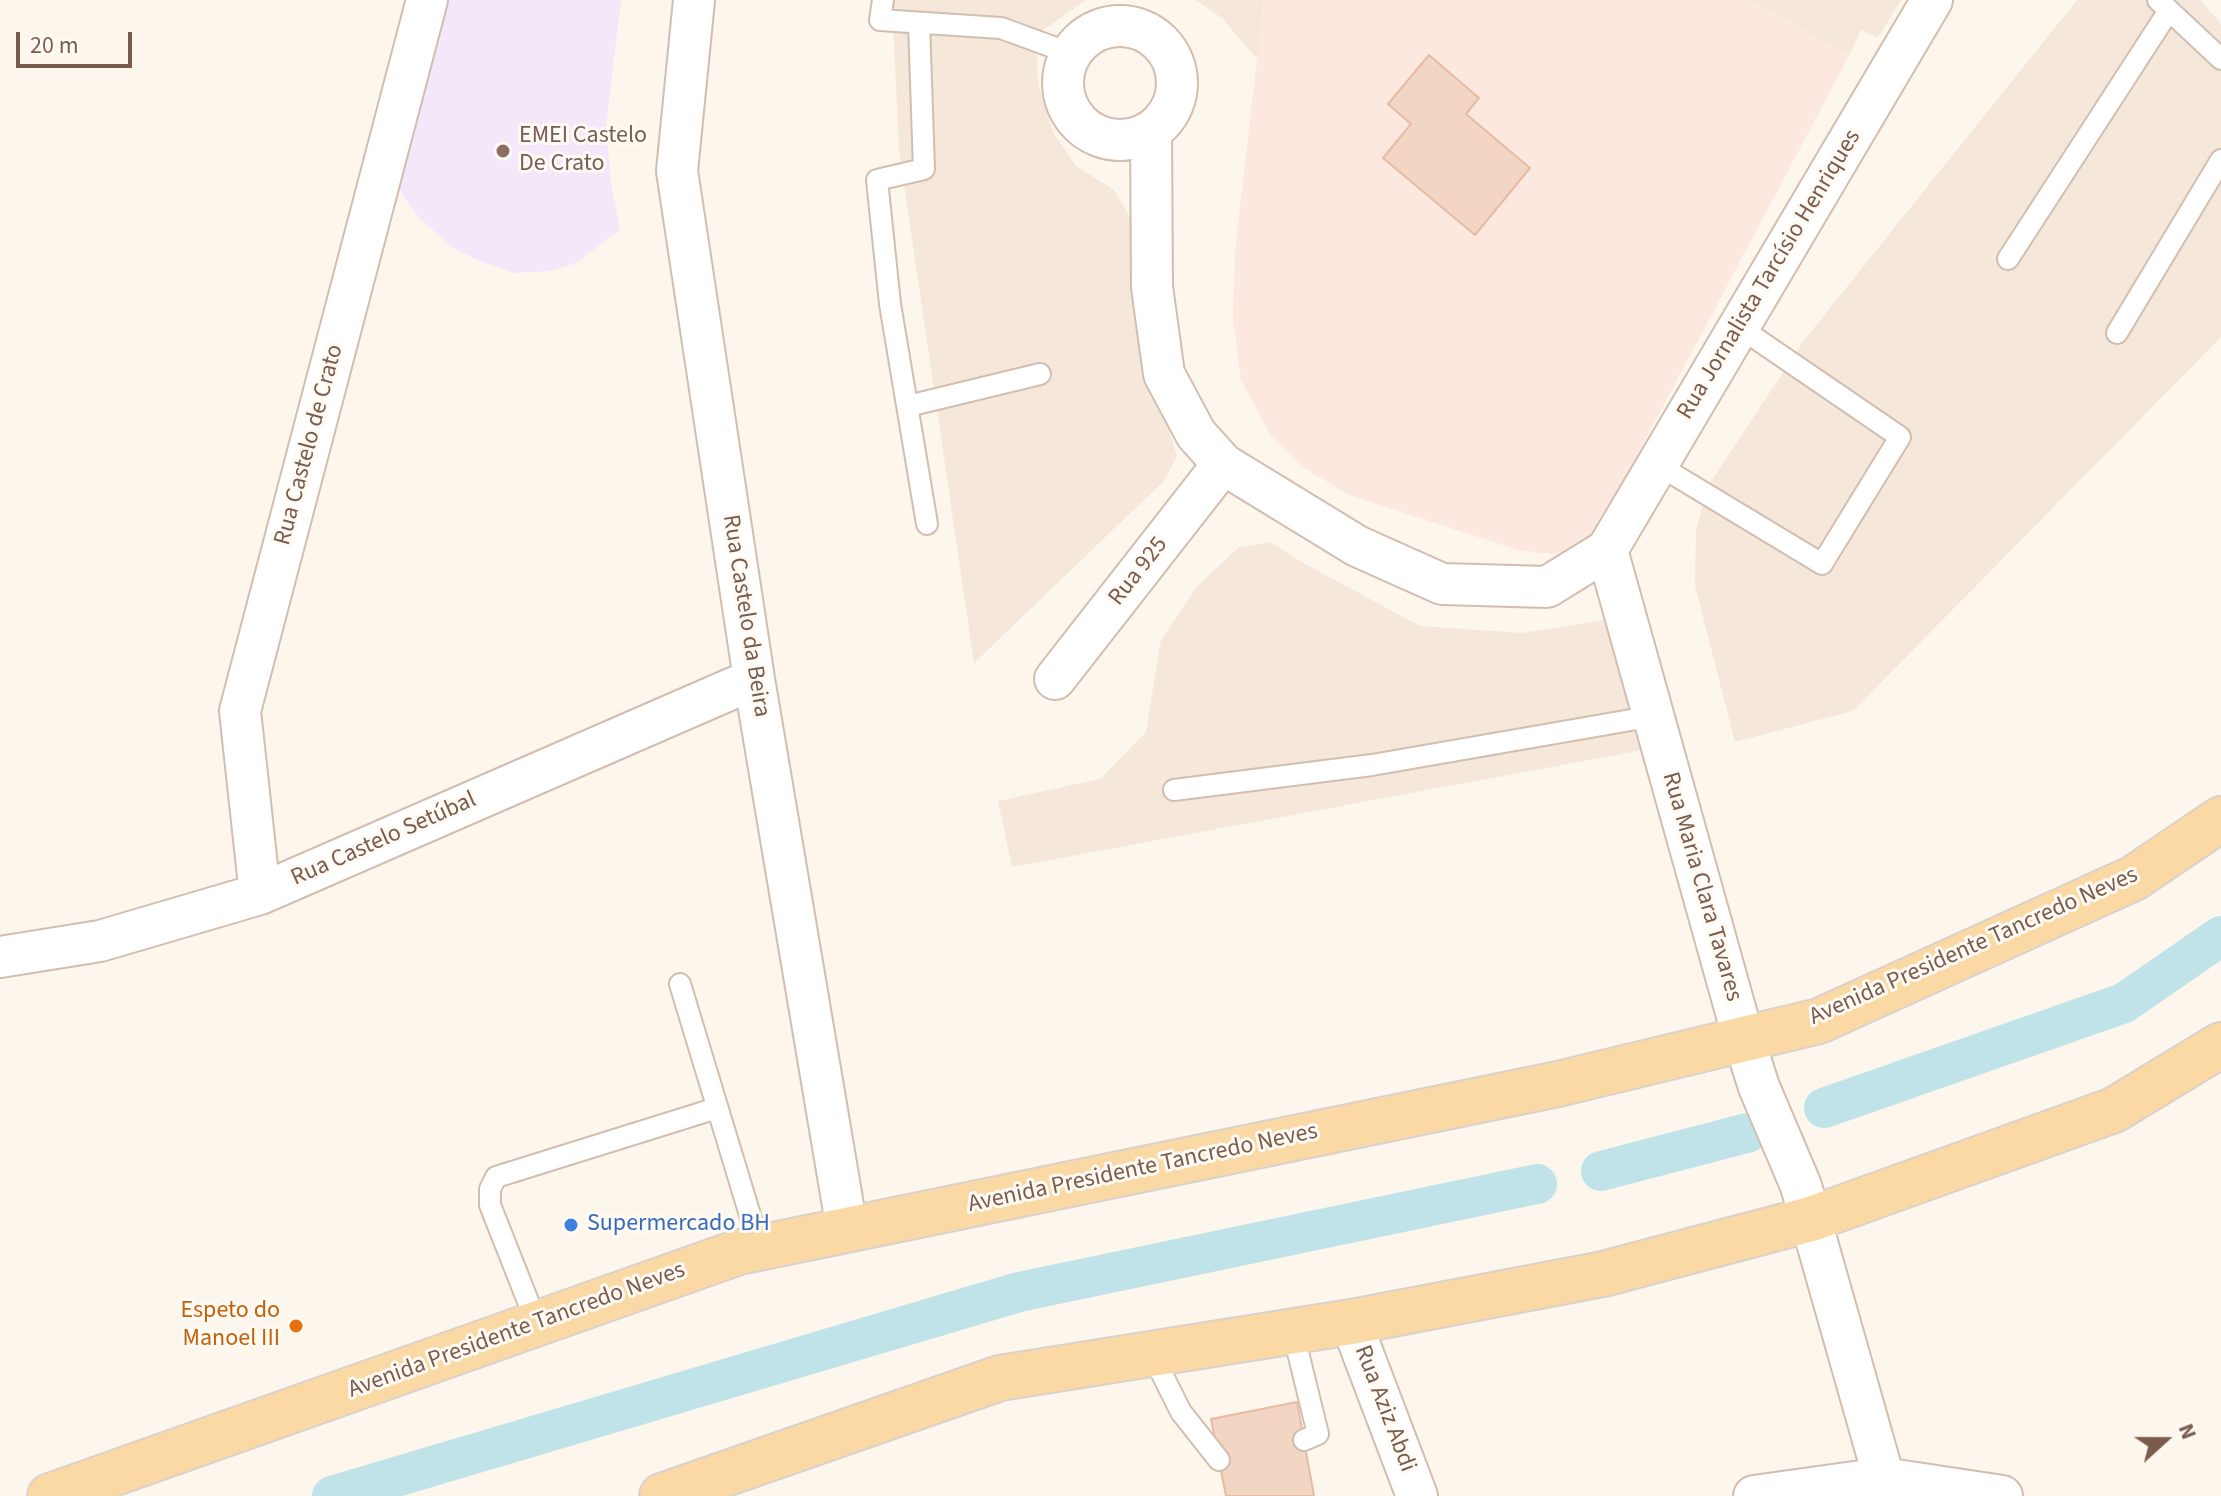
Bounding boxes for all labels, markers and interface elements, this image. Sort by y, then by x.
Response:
scale bar [20,16,136,66]
text: 20 m [30,28,79,63]
place label: EMEI Castelo De Crato [519,123,647,179]
street label: Rua Jornalista Tarcísio Henriques [1672,125,1868,425]
marker: EMEI Castelo De Crato [494,142,512,160]
street label: Rua Castelo de Crato [269,341,351,549]
street label: Rua Castelo da Beira [715,513,775,719]
street label: Rua 925 [1103,532,1175,612]
street label: Rua Maria Clara Tavares [1655,769,1747,1005]
street label: Rua Castelo Setúbal [287,786,481,894]
street label: Avenida Presidente Tancredo Neves [1805,861,2143,1033]
street label: Avenida Presidente Tancredo Neves [966,1118,1320,1220]
place label: Supermercado BH [587,1211,770,1239]
marker: Supermercado BH [562,1216,580,1234]
street label: Avenida Presidente Tancredo Neves [345,1256,689,1406]
place label: Espeto do Manoel III [180,1298,280,1354]
marker: Espeto do Manoel III [287,1317,305,1335]
street label: Rua Aziz Abdi [1347,1342,1421,1476]
north arrow [2125,1400,2205,1480]
text: N [2170,1419,2205,1444]

